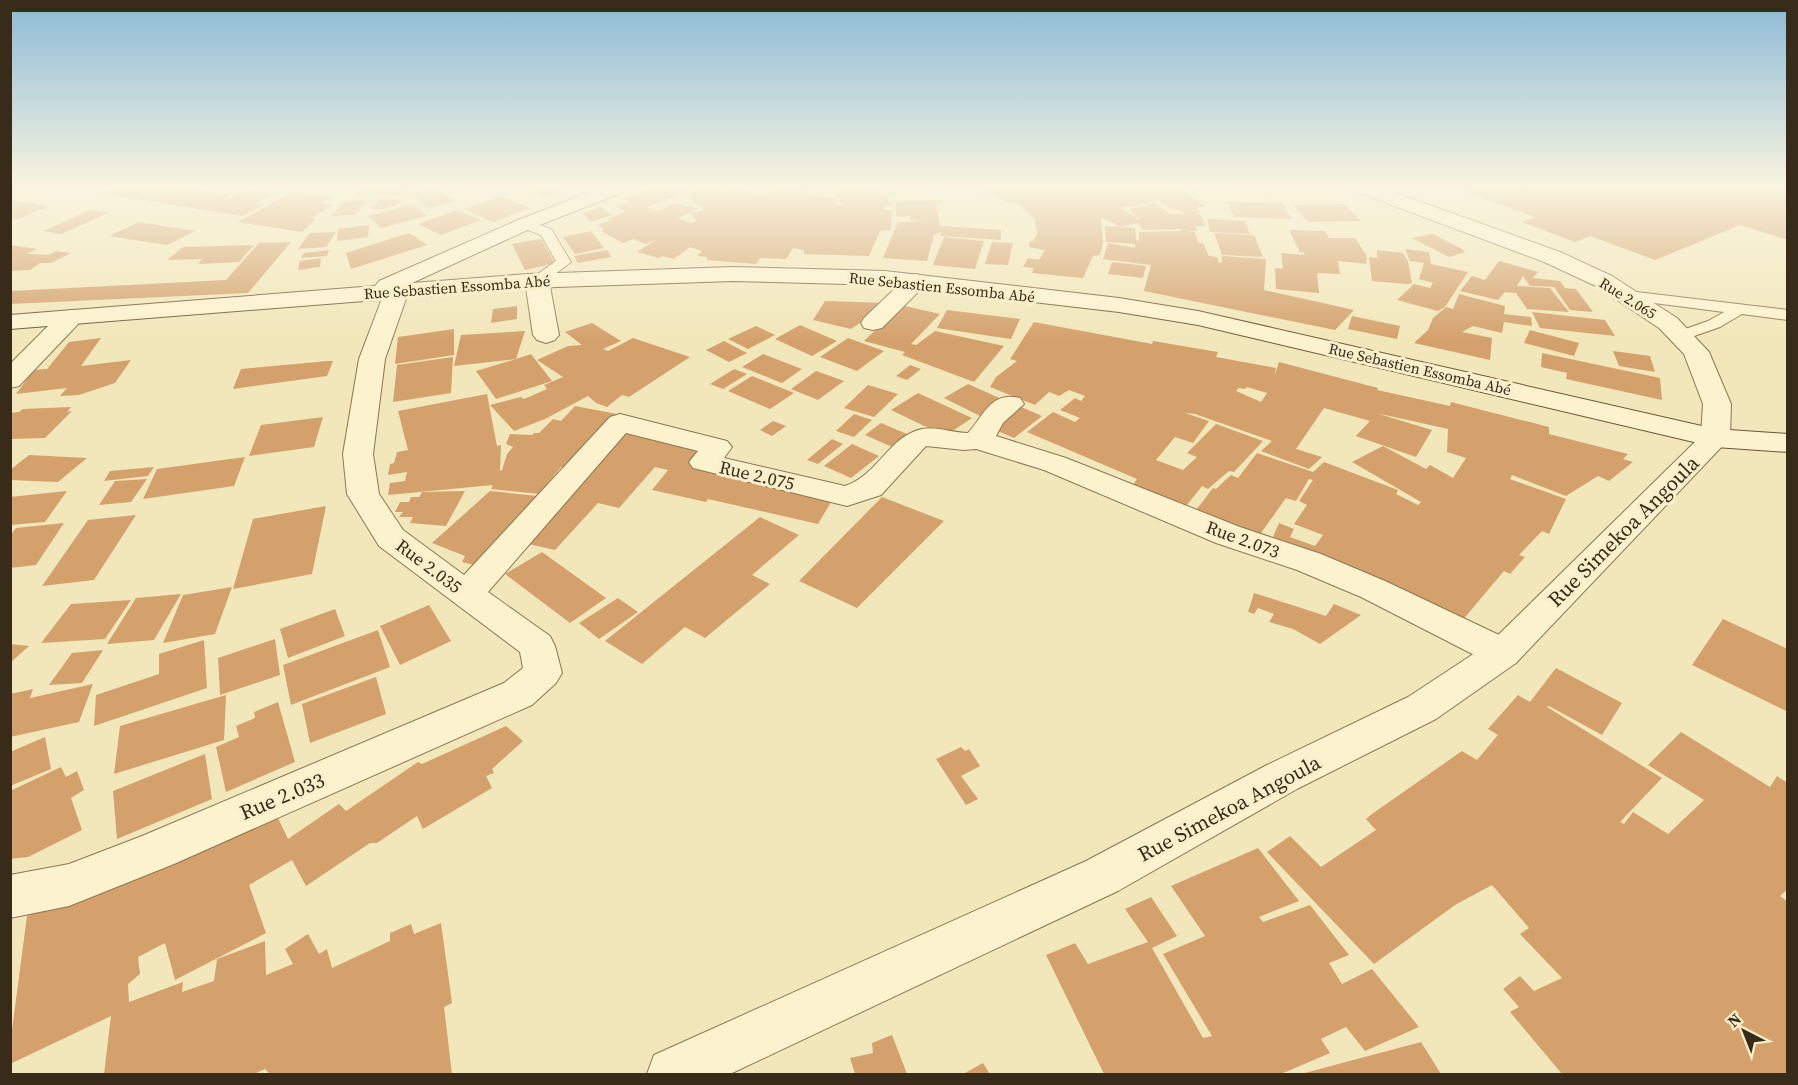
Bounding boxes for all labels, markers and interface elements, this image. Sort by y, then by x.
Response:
street label: Rue Sebastien Essomba Abé [848,267,1036,307]
street label: Rue Sebastien Essomba Abé [363,270,551,304]
street label: Rue 2.065 [1595,272,1661,324]
street label: Rue Sebastien Essomba Abé [1327,338,1514,400]
street label: Rue Simekoa Angoula [1541,449,1705,613]
street label: Rue 2.075 [717,454,797,496]
street label: Rue 2.073 [1203,514,1283,564]
street label: Rue 2.035 [391,533,467,599]
street label: Rue Simekoa Angoula [1132,747,1326,869]
street label: Rue 2.033 [235,765,329,827]
north arrow [1714,1001,1774,1061]
text: N [1722,1008,1746,1032]

